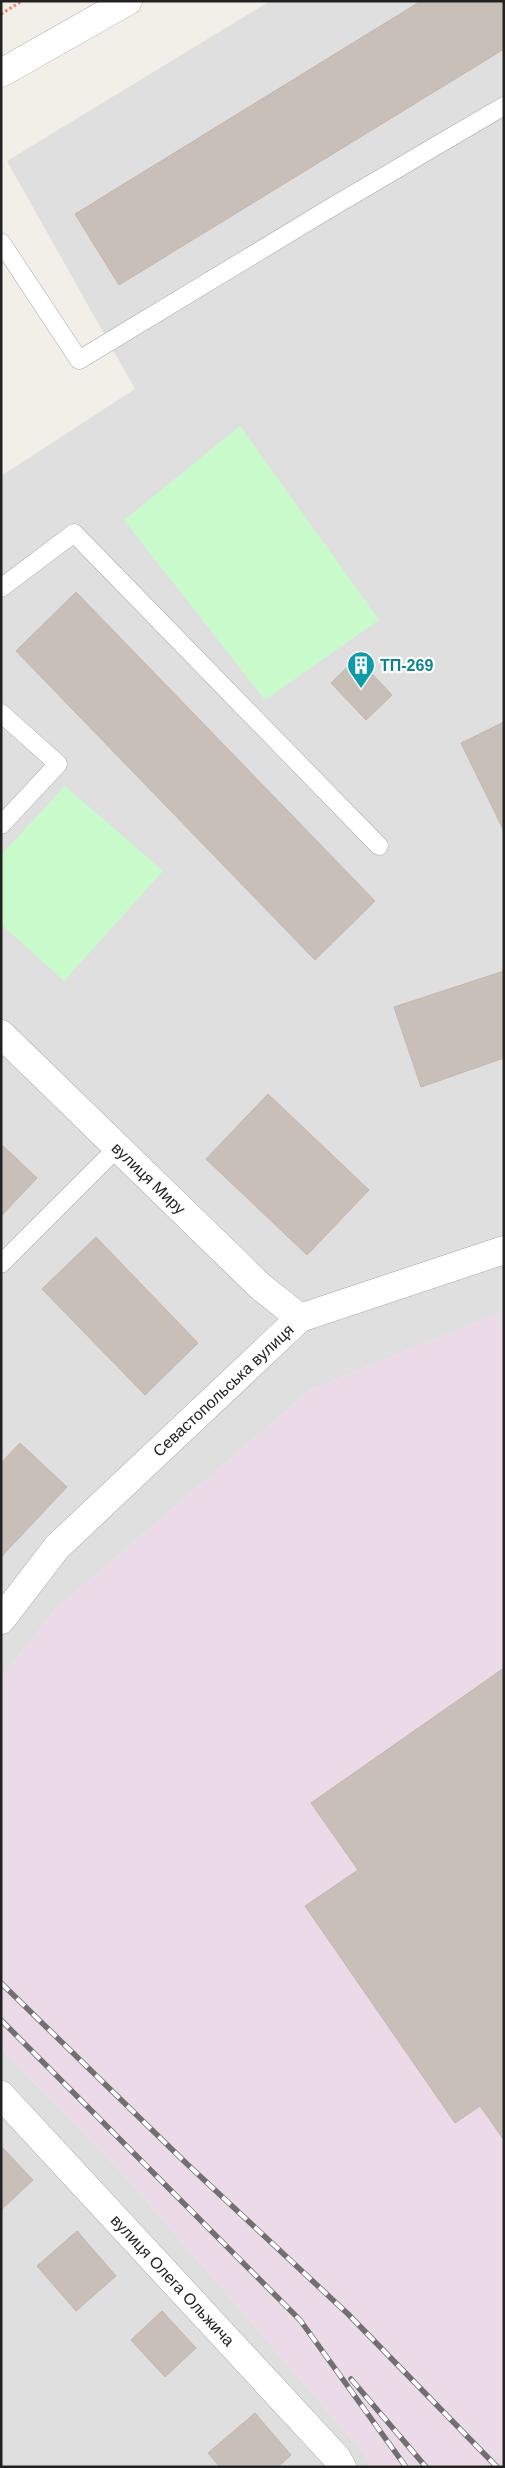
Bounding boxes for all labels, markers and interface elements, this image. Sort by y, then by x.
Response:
building icon: ТП-269 [346,650,376,689]
place label: ТП-269 [380,657,433,674]
street label: вулиця Миру [108,1139,189,1218]
street label: Севастопольська вулиця [150,1321,297,1460]
street label: вулиця Олега Ольжича [108,2211,238,2349]

